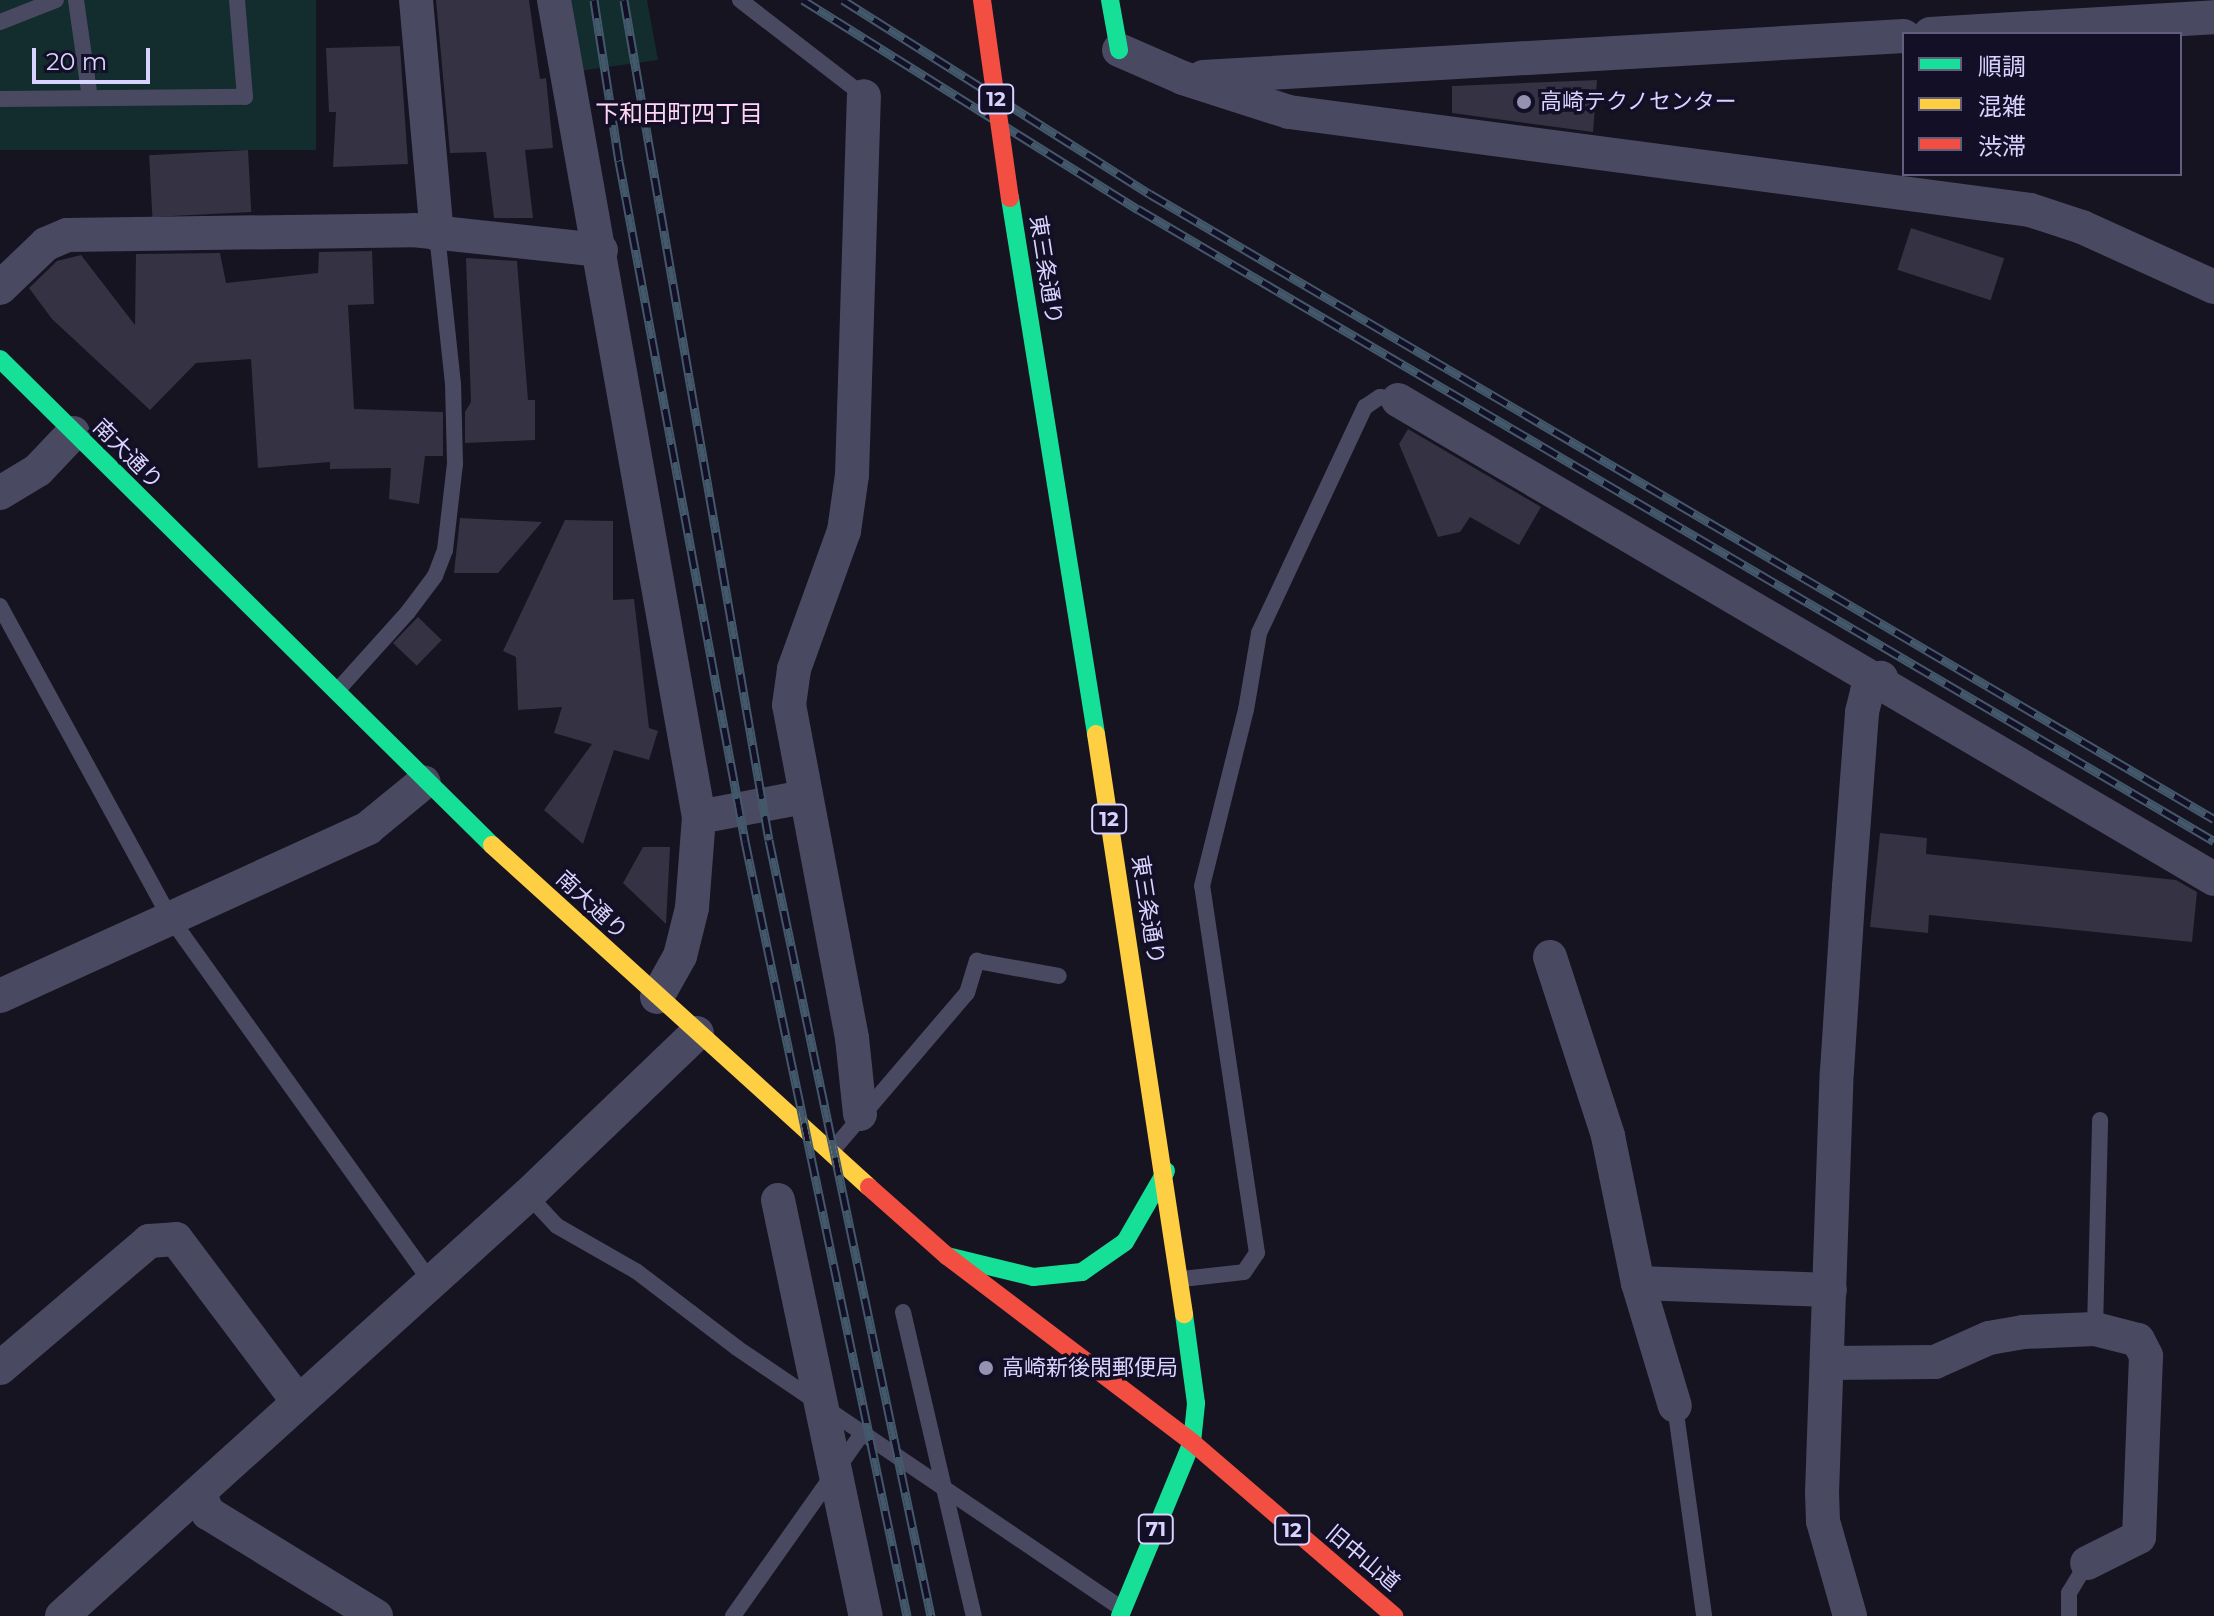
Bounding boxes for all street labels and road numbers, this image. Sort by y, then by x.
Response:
road number: 12 [978,83,1014,115]
street label: 東三条通り [1024,214,1068,326]
street label: 南大通り [88,414,168,494]
road number: 12 [1091,803,1127,835]
street label: 東三条通り [1126,854,1170,966]
street label: 南大通り [551,865,633,945]
road number: 71 [1136,1513,1176,1545]
road number: 12 [1274,1514,1310,1546]
street label: 旧中山道 [1321,1520,1405,1596]

